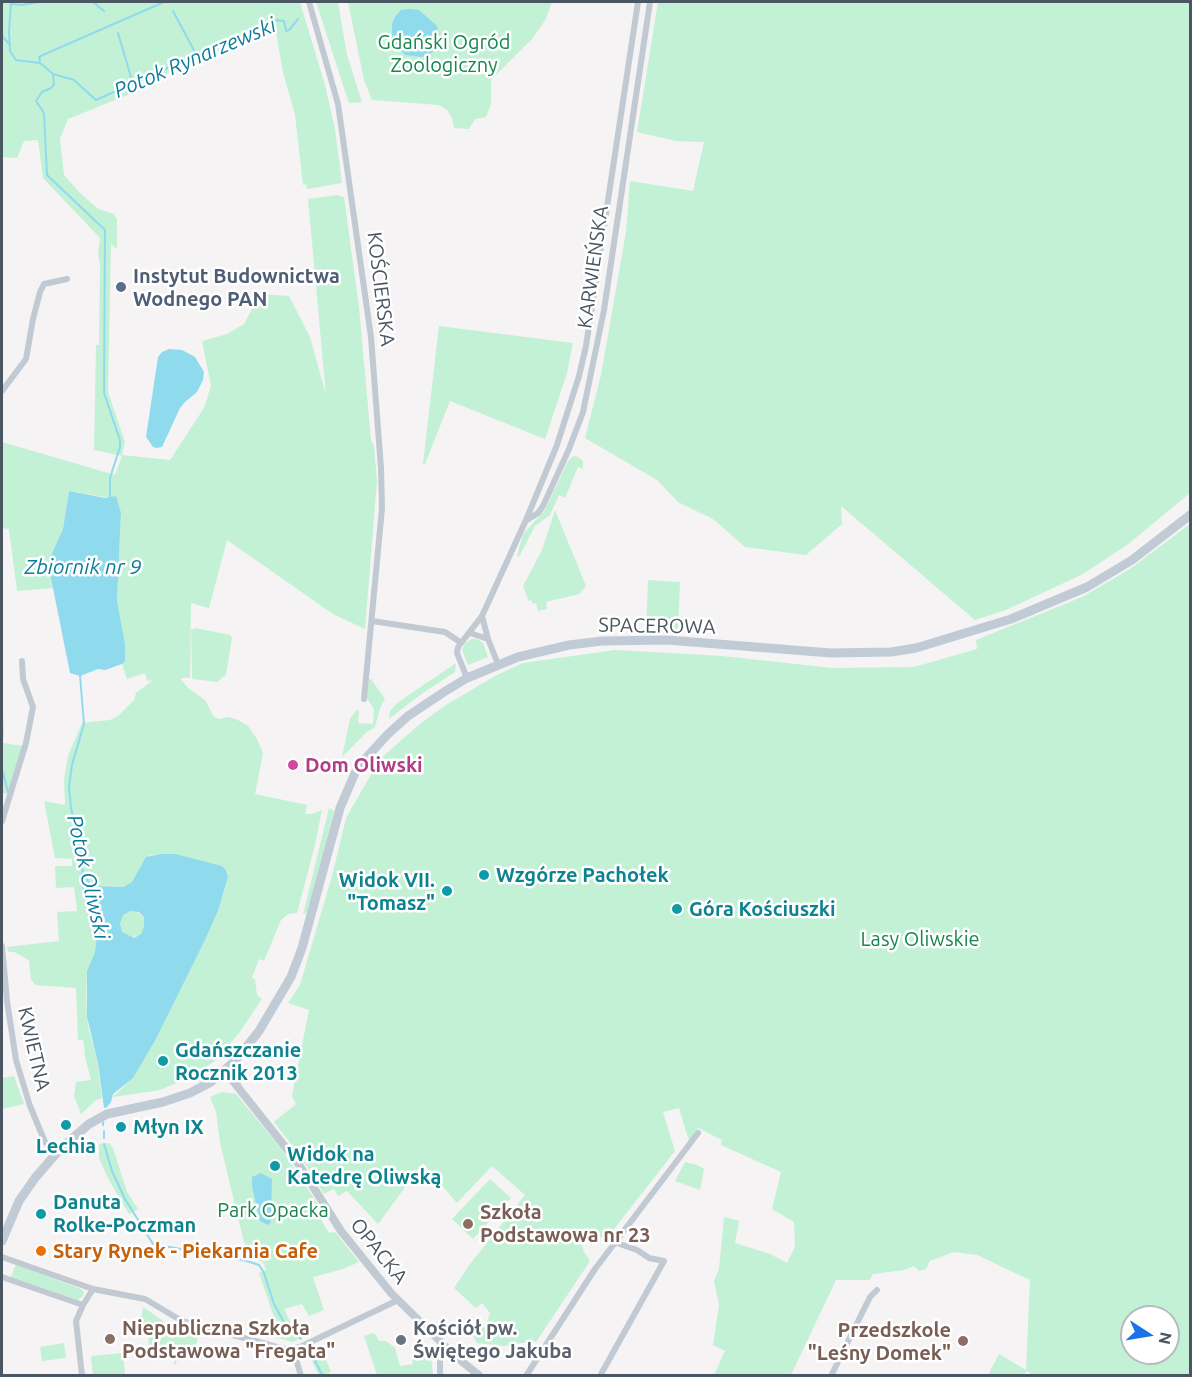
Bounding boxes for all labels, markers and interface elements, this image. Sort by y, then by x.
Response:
water label: Potok Rynarzewski [110,12,280,104]
park label: Gdański Ogród Zoologiczny [378,30,510,77]
street label: KARWIEŃSKA [573,204,613,330]
street label: KOŚCIERSKA [362,230,400,348]
place label: Instytut Budownictwa Wodnego PAN [133,264,340,311]
marker: Instytut Budownictwa Wodnego PAN [114,280,128,294]
water label: Zbiornik nr 9 [24,554,142,580]
street label: SPACEROWA [598,613,716,639]
place label: Dom Oliwski [305,753,423,777]
marker: Dom Oliwski [286,758,300,772]
water label: Potok Oliwski [61,812,115,942]
place label: Wzgórze Pachołek [496,863,669,887]
place label: Widok VII. "Tomasz" [339,868,435,915]
marker: Wzgórze Pachołek [477,868,491,882]
marker: Widok VII. "Tomasz" [440,884,454,898]
place label: Góra Kościuszki [689,897,836,921]
marker: Góra Kościuszki [670,902,684,916]
park label: Lasy Oliwskie [860,927,980,951]
street label: KWIETNA [13,1005,55,1093]
place label: Gdańszczanie Rocznik 2013 [175,1038,301,1085]
marker: Gdańszczanie Rocznik 2013 [156,1054,170,1068]
place label: Młyn IX [133,1115,204,1139]
marker: Lechia [59,1118,73,1132]
marker: Młyn IX [114,1120,128,1134]
place label: Lechia [36,1134,96,1158]
place label: Widok na Katedrę Oliwską [287,1142,441,1189]
marker: Widok na Katedrę Oliwską [268,1159,282,1173]
place label: Danuta Rolke-Poczman [53,1190,196,1237]
park label: Park Opacka [217,1198,329,1222]
place label: Szkoła Podstawowa nr 23 [480,1200,650,1247]
marker: Danuta Rolke-Poczman [34,1207,48,1221]
street label: OPACKA [345,1213,413,1289]
marker: Szkoła Podstawowa nr 23 [461,1217,475,1231]
place label: Stary Rynek - Piekarnia Cafe [53,1239,318,1263]
marker: Stary Rynek - Piekarnia Cafe [34,1244,48,1258]
north arrow [1120,1305,1180,1365]
place label: Niepubliczna Szkoła Podstawowa "Fregata" [122,1316,335,1363]
place label: Kościół pw. Świętego Jakuba [413,1316,572,1363]
place label: Przedszkole "Leśny Domek" [808,1318,951,1365]
text: N [1156,1331,1176,1346]
marker: Niepubliczna Szkoła Podstawowa "Fregata" [103,1332,117,1346]
marker: Kościół pw. Świętego Jakuba [394,1333,408,1347]
marker: Przedszkole "Leśny Domek" [956,1334,970,1348]

